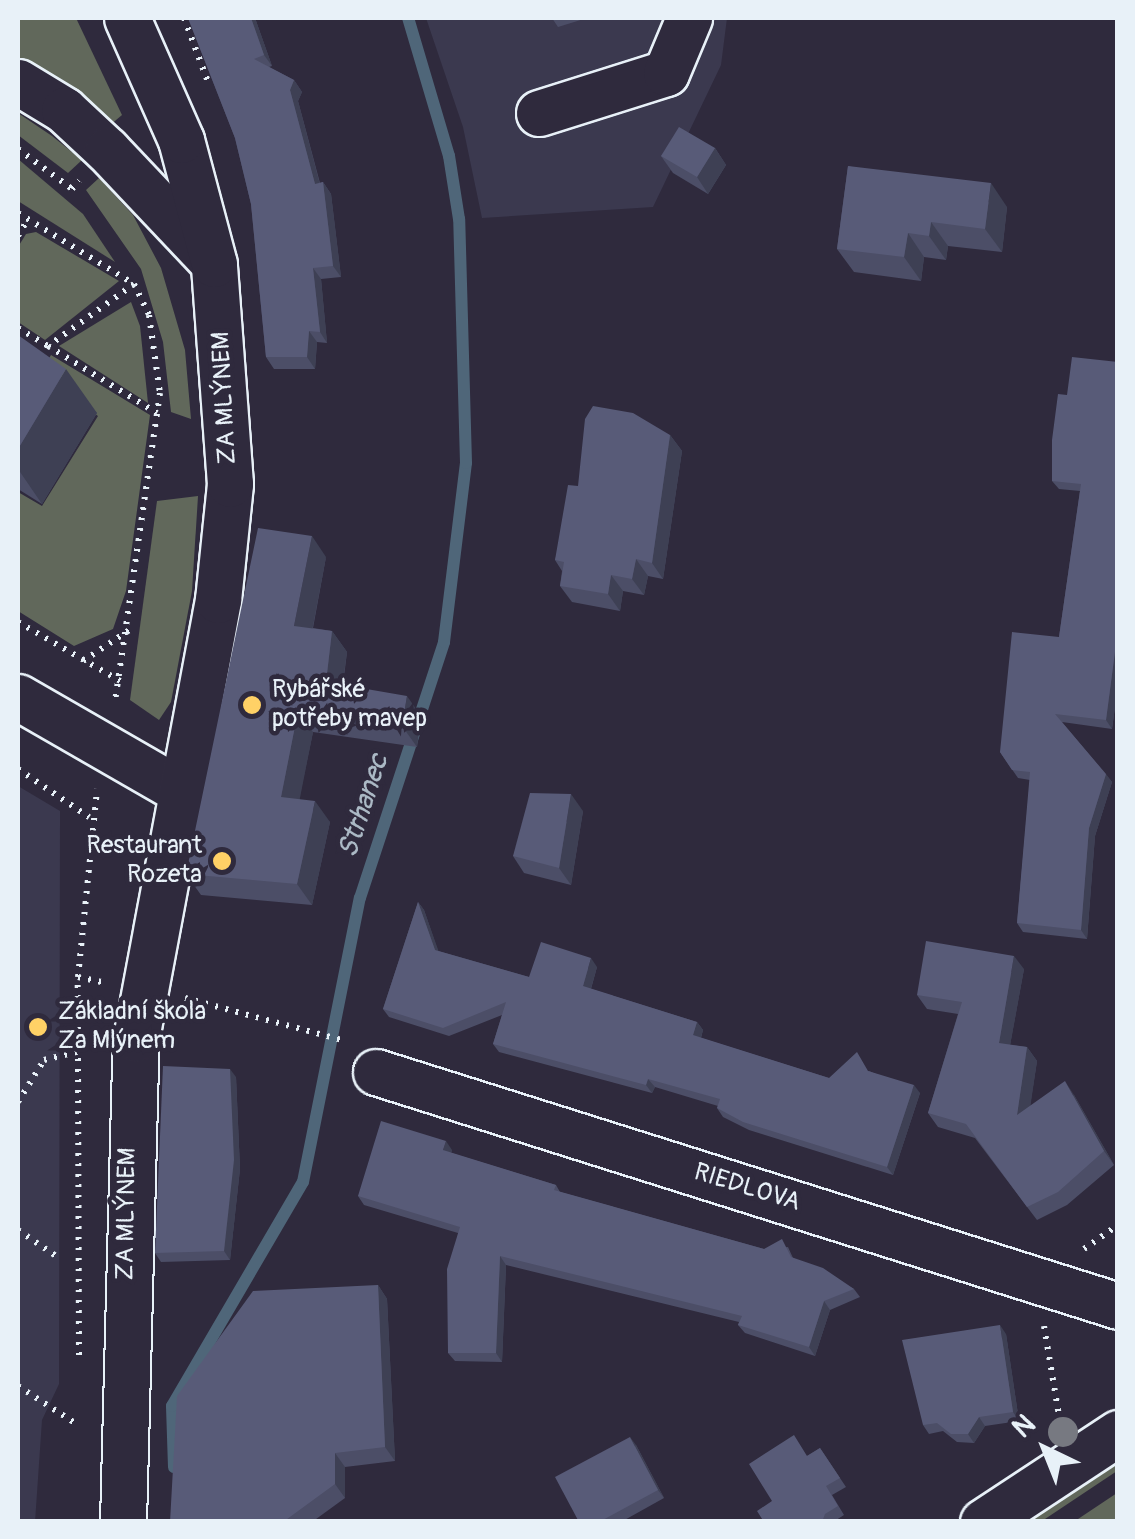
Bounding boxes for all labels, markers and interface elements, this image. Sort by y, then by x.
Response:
street label: ZA MLÝNEM [207,331,243,465]
place label: Rybářské potřeby mavep [272,676,427,735]
marker: Rybářské potřeby mavep [241,694,263,716]
water label: Strhanec [332,750,396,862]
place label: Restaurant Rozeta [86,832,202,891]
marker: Restaurant Rozeta [211,850,233,872]
place label: Základní škola Za Mlýnem [58,998,206,1057]
marker: Základní škola Za Mlýnem [27,1016,49,1038]
street label: ZA MLÝNEM [111,1147,143,1281]
street label: RIEDLOVA [690,1158,804,1218]
north arrow [995,1399,1095,1499]
text: N [1005,1407,1043,1446]

